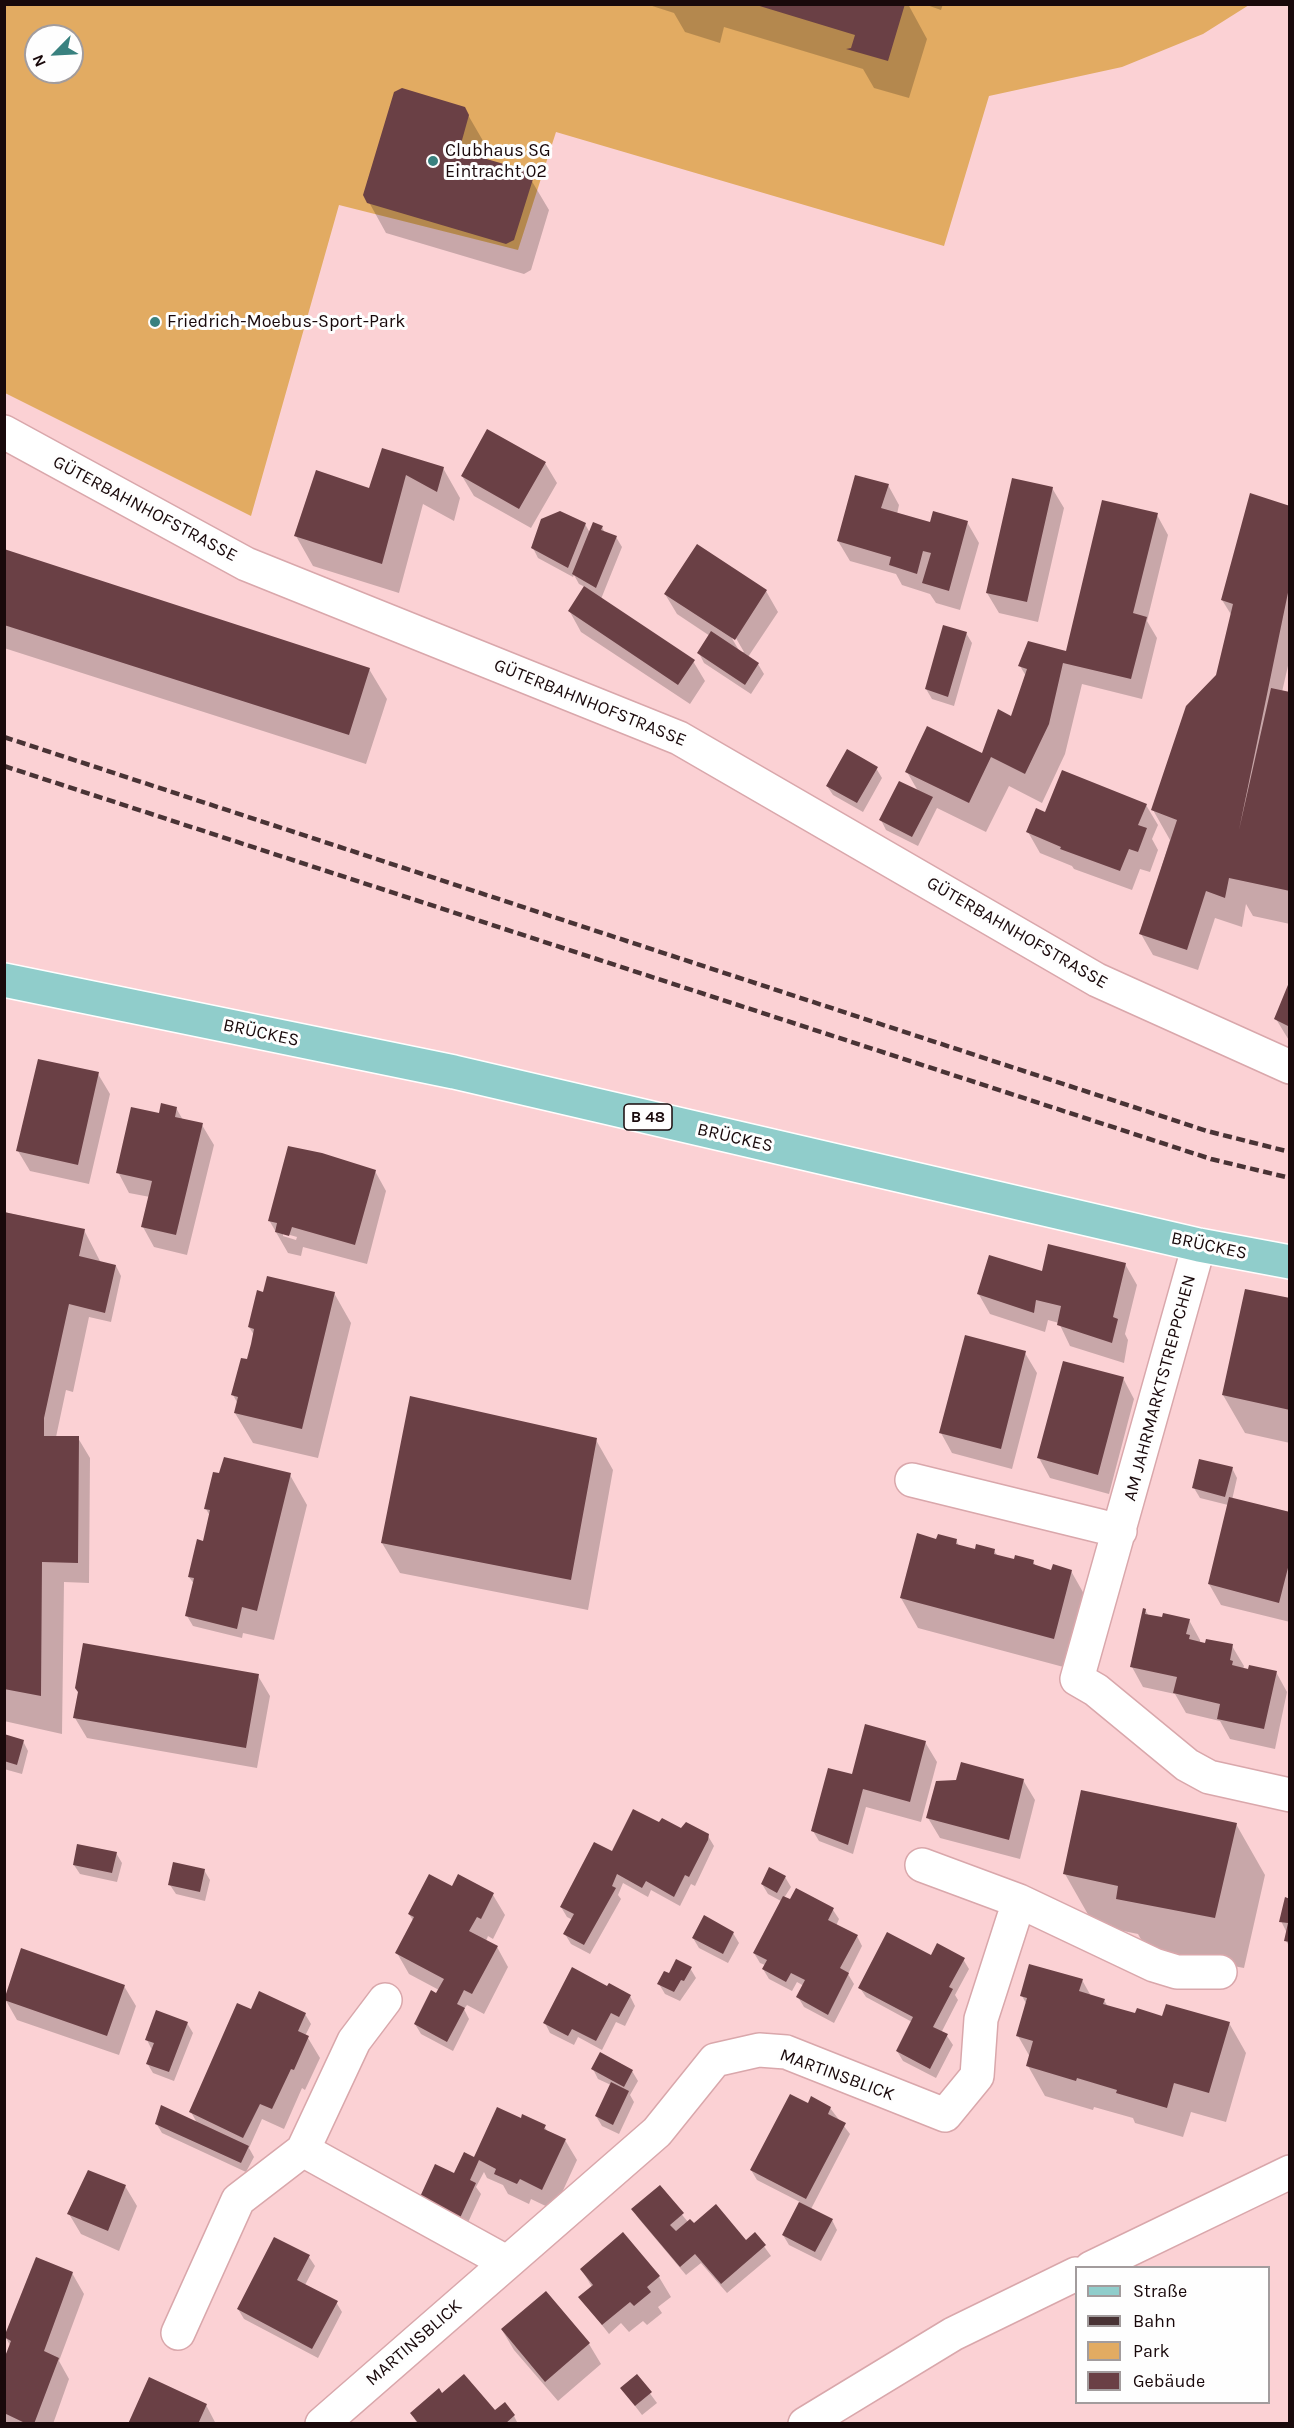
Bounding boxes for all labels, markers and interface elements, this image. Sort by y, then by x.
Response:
north arrow [24,24,84,84]
text: N [28,52,50,70]
place label: Clubhaus SG Eintracht 02 [445,140,551,182]
marker: Clubhaus SG Eintracht 02 [426,154,440,168]
place label: Friedrich-Moebus-Sport-Park [167,311,405,333]
marker: Friedrich-Moebus-Sport-Park [148,315,162,329]
street label: GÜTERBAHNHOFSTRASSE [49,451,241,567]
street label: GÜTERBAHNHOFSTRASSE [491,654,689,752]
street label: GÜTERBAHNHOFSTRASSE [923,872,1111,994]
street label: BRÜCKES [221,1014,301,1052]
road number: B 48 [624,1104,672,1130]
street label: BRÜCKES [695,1119,775,1157]
street label: BRÜCKES [1169,1227,1249,1265]
street label: AM JAHRMARKTSTREPPCHEN [1119,1272,1201,1504]
street label: MARTINSBLICK [777,2044,897,2106]
legend [1075,2266,1270,2404]
text: Straße [1133,2280,1187,2302]
street label: MARTINSBLICK [361,2295,467,2391]
text: Bahn [1133,2310,1176,2332]
text: Park [1133,2340,1170,2362]
text: Gebäude [1133,2370,1205,2392]

